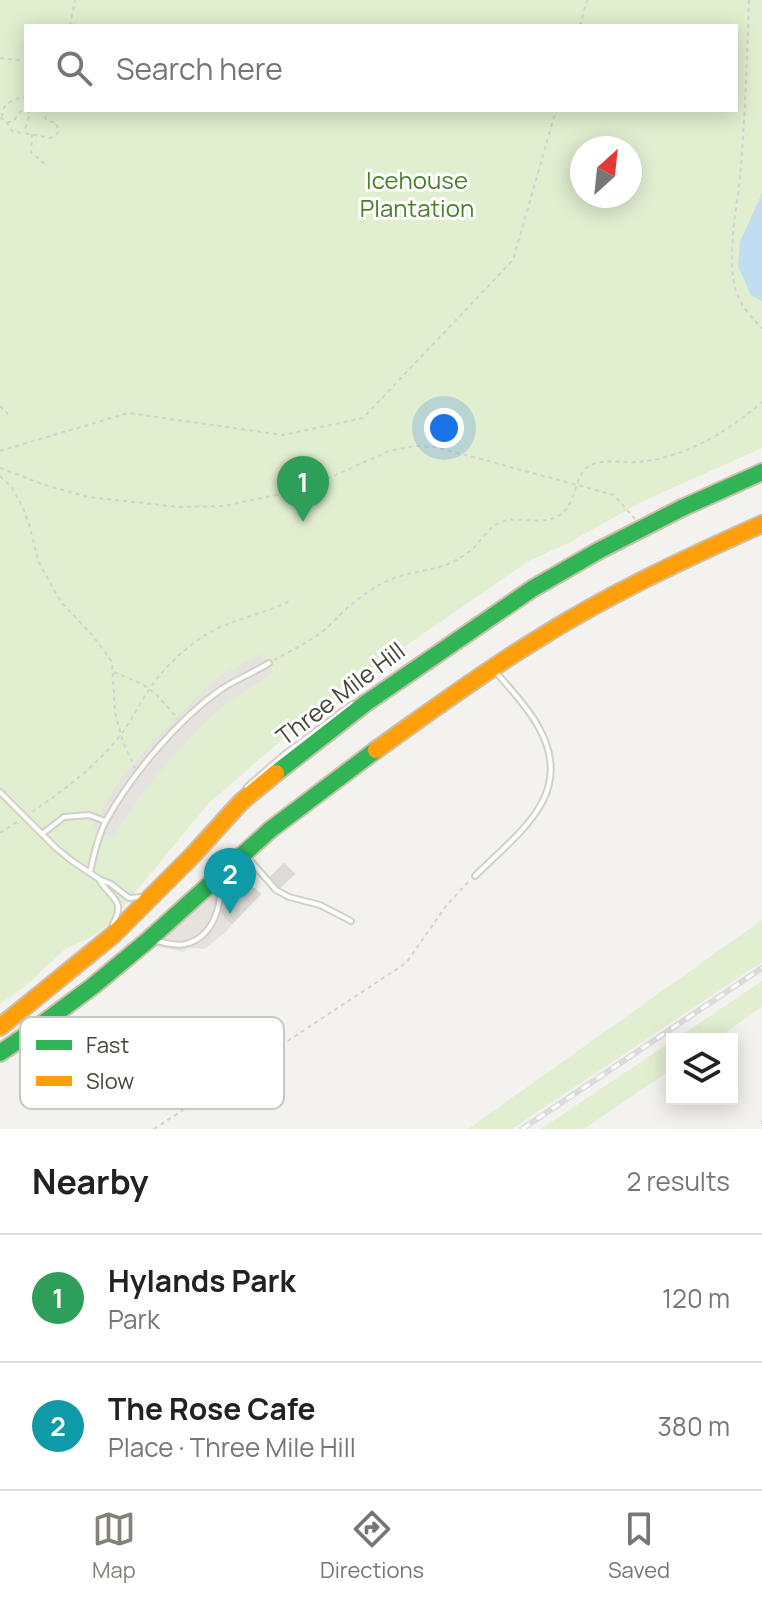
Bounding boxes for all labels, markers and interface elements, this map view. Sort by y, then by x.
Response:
search box [24,24,738,112]
icon: search [52,46,96,90]
text: Search here [116,48,283,89]
north arrow [570,136,642,208]
park label: Icehouse Plantation [360,163,474,224]
your location [424,408,464,448]
pin: 1 [277,456,329,522]
street label: Three Mile Hill [269,633,411,752]
pin: 2 [204,848,256,914]
legend [20,1017,284,1109]
text: Fast [86,1030,129,1060]
map controls [666,1033,738,1105]
button: layers [666,1033,738,1105]
text: Slow [86,1066,134,1096]
text: Nearby [32,1158,148,1204]
text: 2 results [626,1163,730,1199]
text: Hylands Park [108,1260,296,1301]
text: 1 [52,1280,64,1316]
text: 120 m [662,1280,730,1316]
text: Park [108,1301,160,1337]
text: The Rose Cafe [108,1388,316,1429]
text: 2 [50,1408,66,1444]
text: 380 m [657,1408,730,1444]
text: Place · Three Mile Hill [108,1429,356,1465]
tab: Map [92,1507,136,1585]
tab: Directions [320,1507,424,1585]
tab: Saved [608,1507,670,1585]

